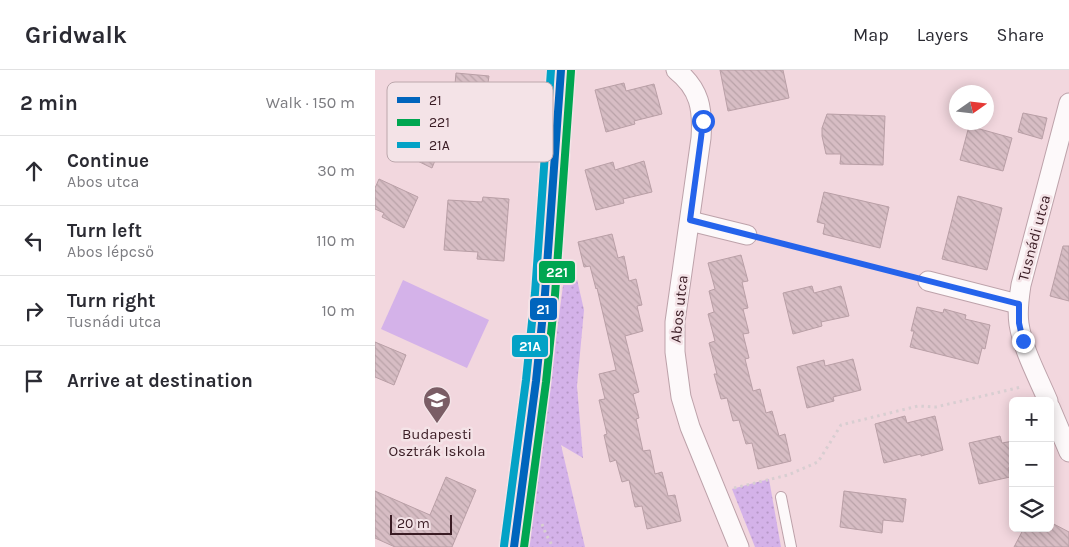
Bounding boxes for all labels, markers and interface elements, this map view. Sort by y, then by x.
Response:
text: Gridwalk [25,21,127,49]
text: Map [853,24,889,46]
text: Layers [917,24,969,46]
text: Share [997,24,1044,46]
legend [387,82,553,162]
north arrow [949,85,994,130]
text: 2 min [20,91,78,115]
text: 21 [429,92,442,109]
text: Walk · 150 m [266,93,355,112]
route start [692,110,715,133]
text: 221 [429,114,450,131]
text: 21A [429,137,450,154]
text: Continue [67,150,149,172]
icon: ahead [20,157,48,185]
text: 30 m [317,161,355,180]
text: Abos utca [67,172,139,191]
street label: Tusnádi utca [1014,193,1054,283]
text: Turn left [67,220,142,242]
icon: left [20,227,48,255]
text: 110 m [316,231,355,250]
text: Abos lépcső [67,242,154,261]
line badge: 221 [538,260,576,284]
text: 221 [546,264,568,281]
street label: Abos utca [667,274,691,344]
text: Turn right [67,290,156,312]
icon: right [20,297,48,325]
line badge: 21 [529,297,558,321]
text: 10 m [321,301,355,320]
text: 21 [536,301,550,318]
text: Tusnádi utca [67,312,161,331]
route end [1012,330,1035,353]
line badge: 21A [511,334,549,358]
text: 21A [519,338,541,355]
icon: arrive [20,367,48,395]
text: Arrive at destination [67,370,253,392]
school or university icon: Budapesti Osztrák Iskola [422,385,452,424]
map controls [1009,397,1054,532]
button: + [1009,397,1054,442]
place label: Budapesti Osztrák Iskola [388,425,486,460]
button: − [1009,442,1054,487]
button: layers [1009,487,1054,532]
scale bar [390,512,453,535]
text: 20 m [397,515,430,532]

